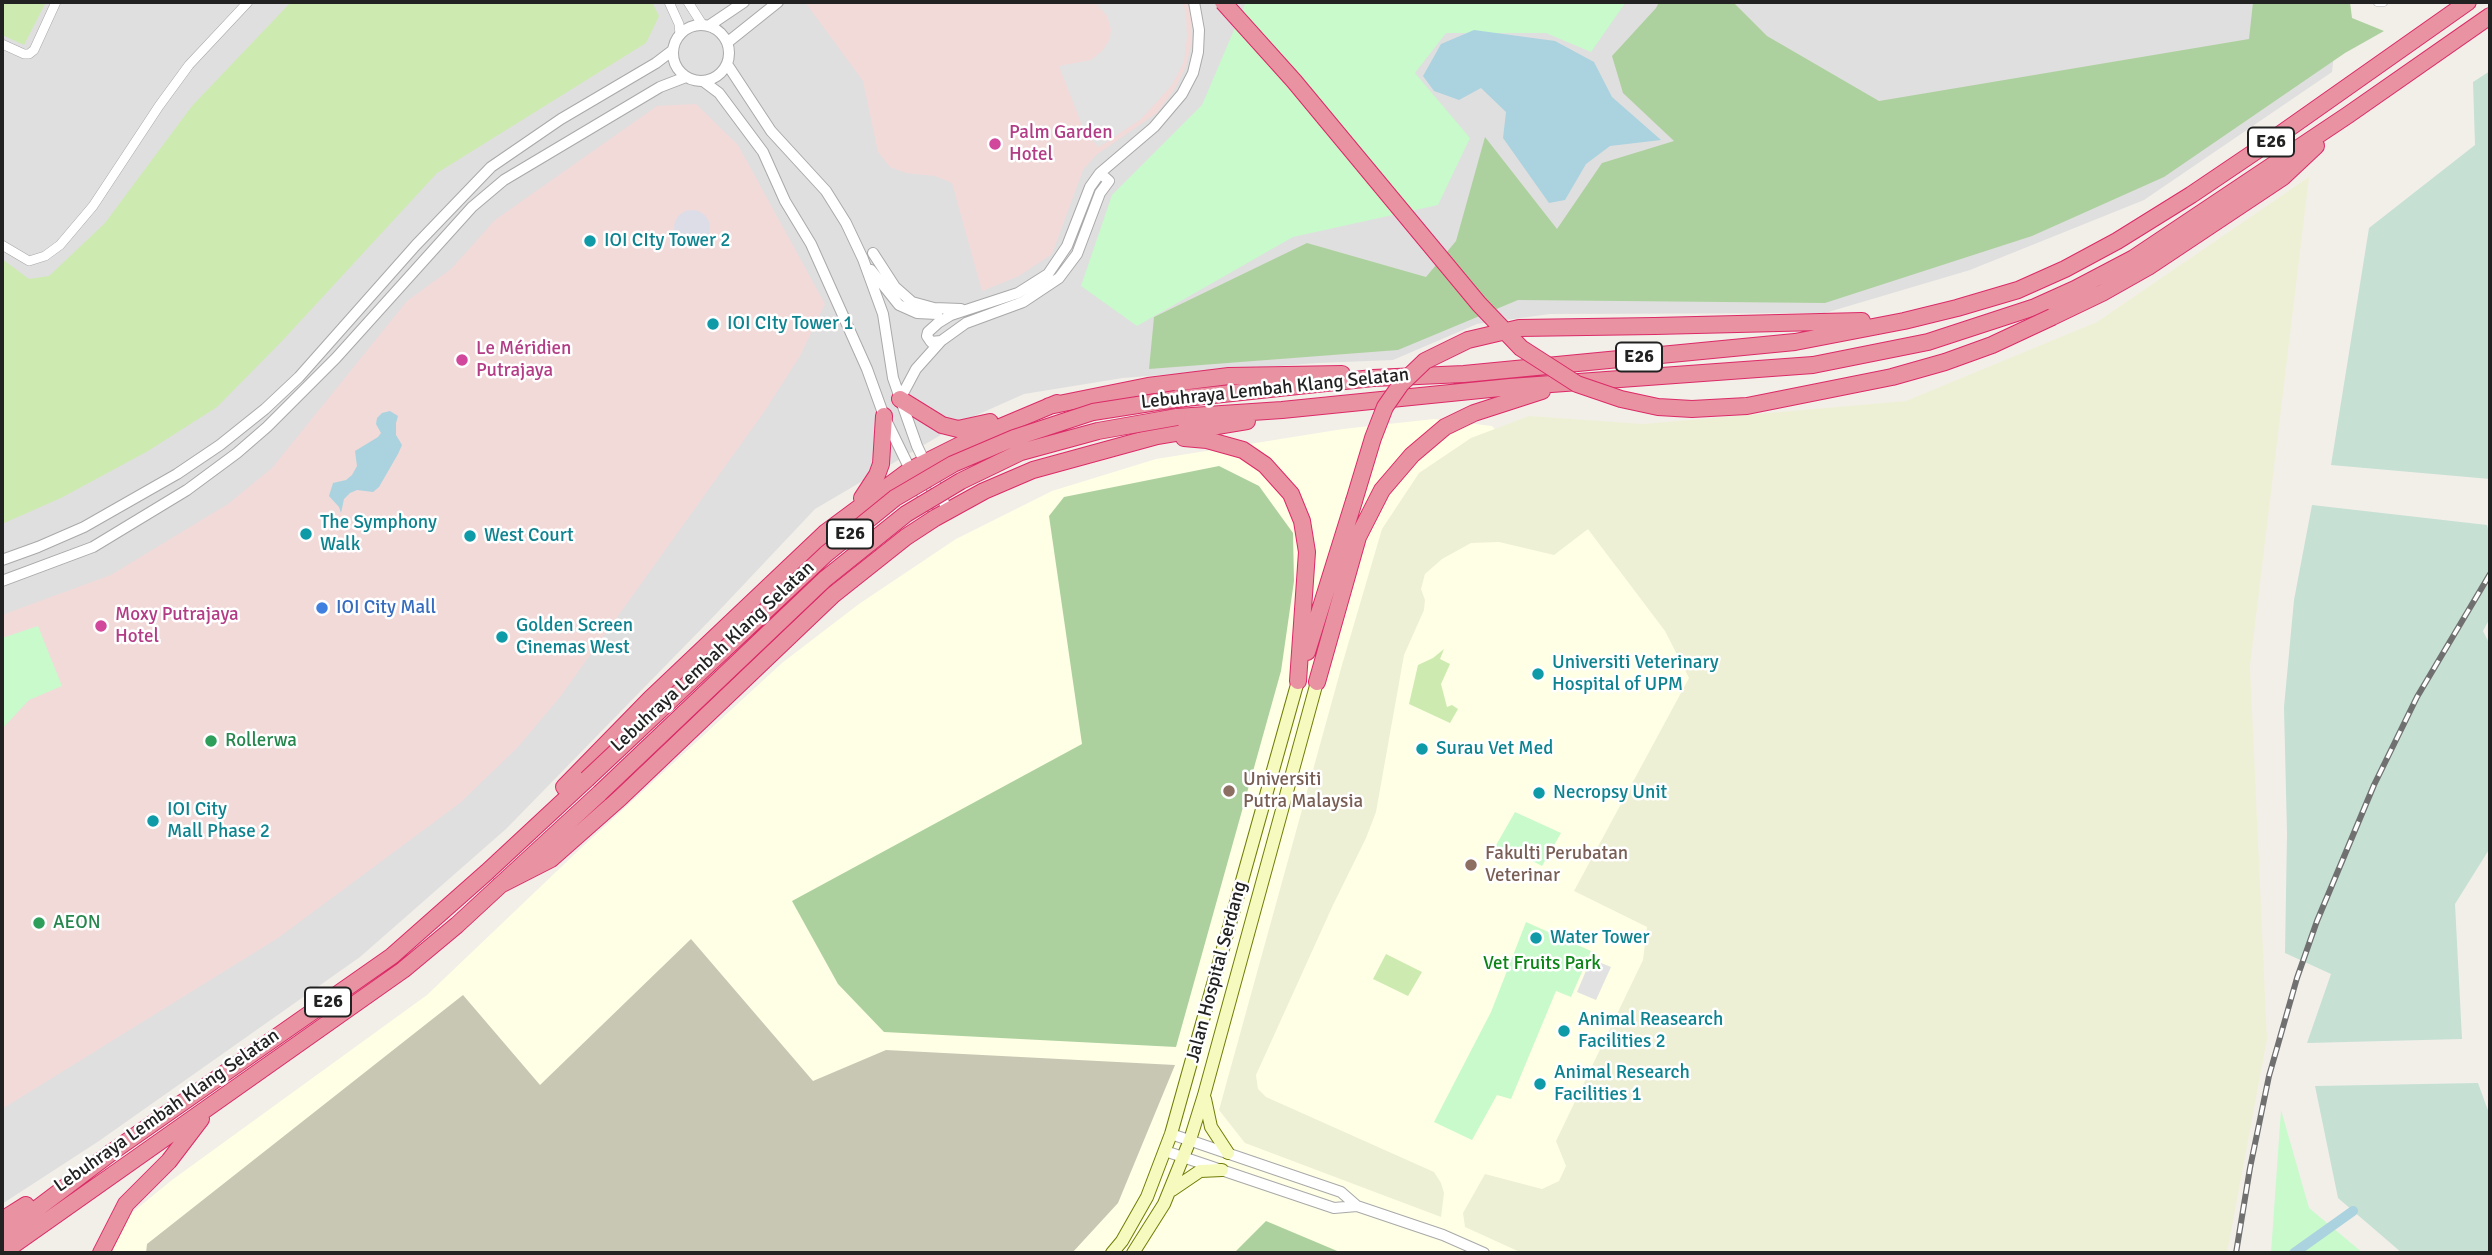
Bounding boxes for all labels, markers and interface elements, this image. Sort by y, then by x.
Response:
place label: Palm Garden Hotel [1009,122,1113,166]
road number: E26 [2248,127,2294,156]
marker: Palm Garden Hotel [987,136,1003,152]
place label: IOI CIty Tower 2 [604,230,731,252]
marker: IOI CIty Tower 2 [582,233,598,249]
place label: IOI CIty Tower 1 [727,313,854,335]
marker: IOI CIty Tower 1 [705,316,721,332]
place label: Le Méridien Putrajaya [476,338,571,382]
road number: E26 [1616,342,1662,372]
marker: Le Méridien Putrajaya [454,352,470,368]
street label: Lebuhraya Lembah Klang Selatan [1140,364,1410,414]
place label: The Symphony Walk [320,512,437,556]
road number: E26 [827,520,873,548]
place label: West Court [484,525,574,547]
marker: The Symphony Walk [298,526,314,542]
marker: West Court [462,528,478,544]
street label: Lebuhraya Lembah Klang Selatan [607,557,819,757]
place label: IOI City Mall [336,597,436,619]
marker: IOI City Mall [314,600,330,616]
place label: Moxy Putrajaya Hotel [115,604,239,648]
place label: Golden Screen Cinemas West [516,615,633,659]
marker: Moxy Putrajaya Hotel [93,618,109,634]
marker: Golden Screen Cinemas West [494,629,510,645]
place label: Universiti Veterinary Hospital of UPM [1552,652,1719,696]
marker: Universiti Veterinary Hospital of UPM [1530,666,1546,682]
place label: Rollerwa [225,730,297,752]
marker: Rollerwa [203,733,219,749]
place label: Surau Vet Med [1436,738,1553,760]
marker: Surau Vet Med [1414,741,1430,757]
place label: Universiti Putra Malaysia [1243,769,1363,813]
place label: Necropsy Unit [1553,782,1667,804]
marker: Universiti Putra Malaysia [1221,783,1237,799]
marker: Necropsy Unit [1531,785,1547,801]
place label: IOI City Mall Phase 2 [167,799,270,843]
marker: IOI City Mall Phase 2 [145,813,161,829]
place label: Fakulti Perubatan Veterinar [1485,843,1628,887]
marker: Fakulti Perubatan Veterinar [1463,857,1479,873]
street label: Jalan Hospital Serdang [1182,879,1252,1065]
place label: AEON [53,912,101,934]
marker: AEON [31,915,47,931]
place label: Water Tower [1550,927,1649,949]
marker: Water Tower [1528,930,1544,946]
park label: Vet Fruits Park [1483,953,1601,975]
road number: E26 [305,987,351,1016]
place label: Animal Reasearch Facilities 2 [1578,1009,1723,1053]
marker: Animal Reasearch Facilities 2 [1556,1023,1572,1039]
street label: Lebuhraya Lembah Klang Selatan [50,1024,284,1198]
place label: Animal Research Facilities 1 [1554,1062,1690,1106]
marker: Animal Research Facilities 1 [1532,1076,1548,1092]

